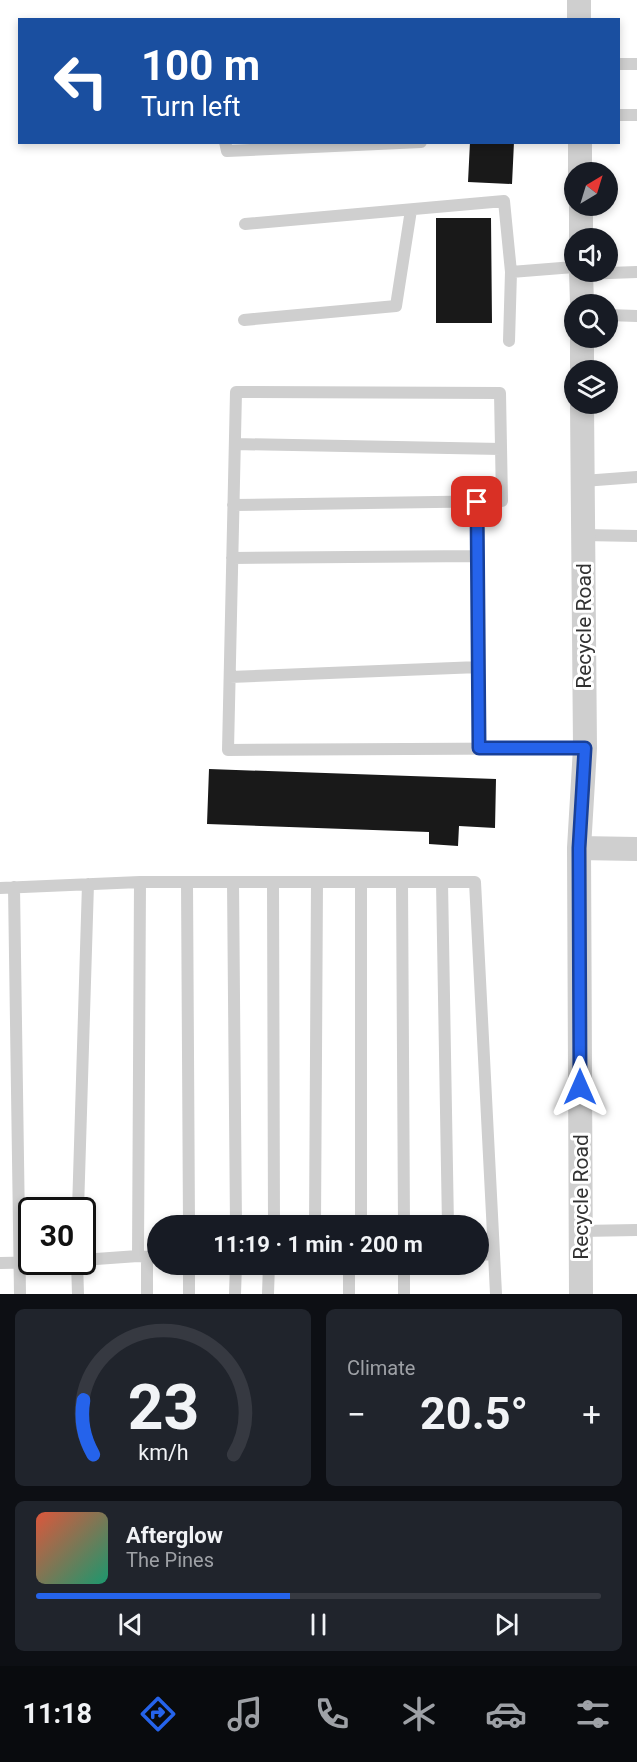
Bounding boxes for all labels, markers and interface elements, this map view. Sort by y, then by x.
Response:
text: 100 m [141,41,260,90]
icon: left [42,42,120,120]
text: Turn left [141,91,241,123]
north arrow [564,162,618,216]
map controls [564,162,618,414]
button: sound [564,228,618,282]
button: search [564,294,618,348]
button: layers [564,360,618,414]
pin [451,476,502,527]
icon: arrive [460,485,493,518]
street label: Recycle Road [572,563,596,689]
position arrow [548,1055,612,1119]
street label: Recycle Road [569,1134,593,1260]
speed limit sign: 30 [18,1197,96,1275]
text: 11:19 · 1 min · 200 m [213,1232,423,1257]
text: Climate [347,1356,415,1380]
text: 23 [127,1371,199,1444]
text: 20.5° [420,1387,528,1440]
text: − [347,1395,366,1434]
text: + [582,1395,601,1434]
text: km/h [138,1440,188,1465]
text: Afterglow [126,1523,223,1548]
text: The Pines [126,1548,214,1572]
icon: previous [114,1608,147,1641]
icon: pause [302,1608,335,1641]
icon: next [490,1608,523,1641]
icon: directions [137,1693,179,1735]
icon: music [224,1693,266,1735]
icon: phone [311,1693,353,1735]
icon: climate [398,1693,440,1735]
icon: car [485,1693,527,1735]
icon: filters [572,1693,614,1735]
text: 11:18 [23,1698,92,1730]

